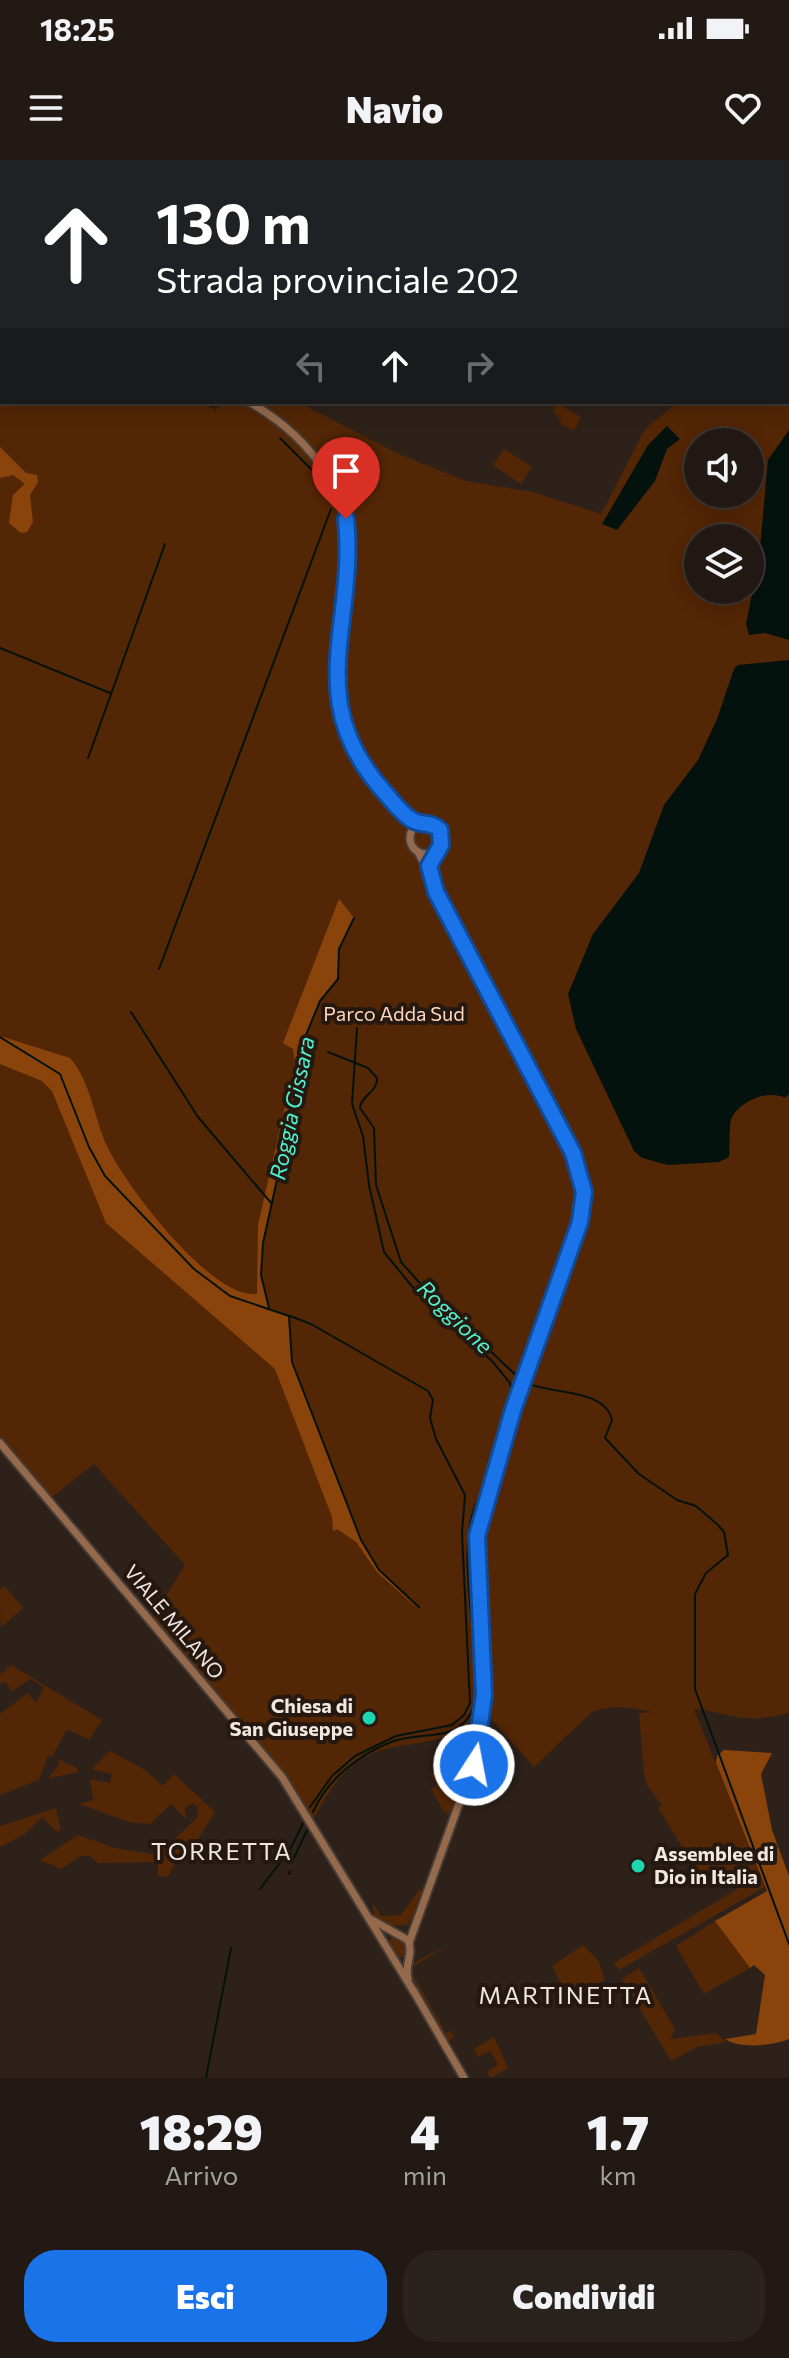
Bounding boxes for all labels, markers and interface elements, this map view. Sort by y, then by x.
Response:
text: 18:25 [40,10,115,47]
icon: menu [24,86,68,130]
text: Navio [346,86,443,130]
icon: heart [721,86,765,130]
text: 130 m [156,187,311,256]
icon: ahead [24,192,128,296]
text: Strada provinciale 202 [156,256,519,300]
icon: left [289,344,333,388]
icon: ahead [373,344,417,388]
icon: right [457,344,501,388]
map controls [684,428,764,604]
button: sound [684,428,764,508]
pin [312,437,380,519]
icon: arrive [324,449,368,493]
button: layers [684,524,764,604]
park label: Parco Adda Sud [323,1001,465,1025]
water label: Roggia Gissara [263,1034,320,1182]
water label: Roggione [412,1274,499,1359]
street label: VIALE MILANO [120,1559,229,1683]
place label: Chiesa di San Giuseppe [229,1693,353,1740]
marker: Chiesa di San Giuseppe [360,1709,378,1727]
position arrow [432,1723,516,1807]
district label: TORRETTA [151,1836,293,1865]
place label: Assemblee di Dio in Italia [654,1841,774,1888]
marker: Assemblee di Dio in Italia [629,1857,647,1875]
district label: MARTINETTA [479,1980,653,2009]
text: 18:29 [140,2101,263,2160]
text: 4 [410,2101,440,2160]
text: 1.7 [587,2101,649,2160]
text: Arrivo [164,2159,238,2190]
text: min [403,2159,447,2190]
text: km [600,2159,636,2190]
button: Esci [24,2250,387,2342]
button: Condividi [403,2250,765,2342]

